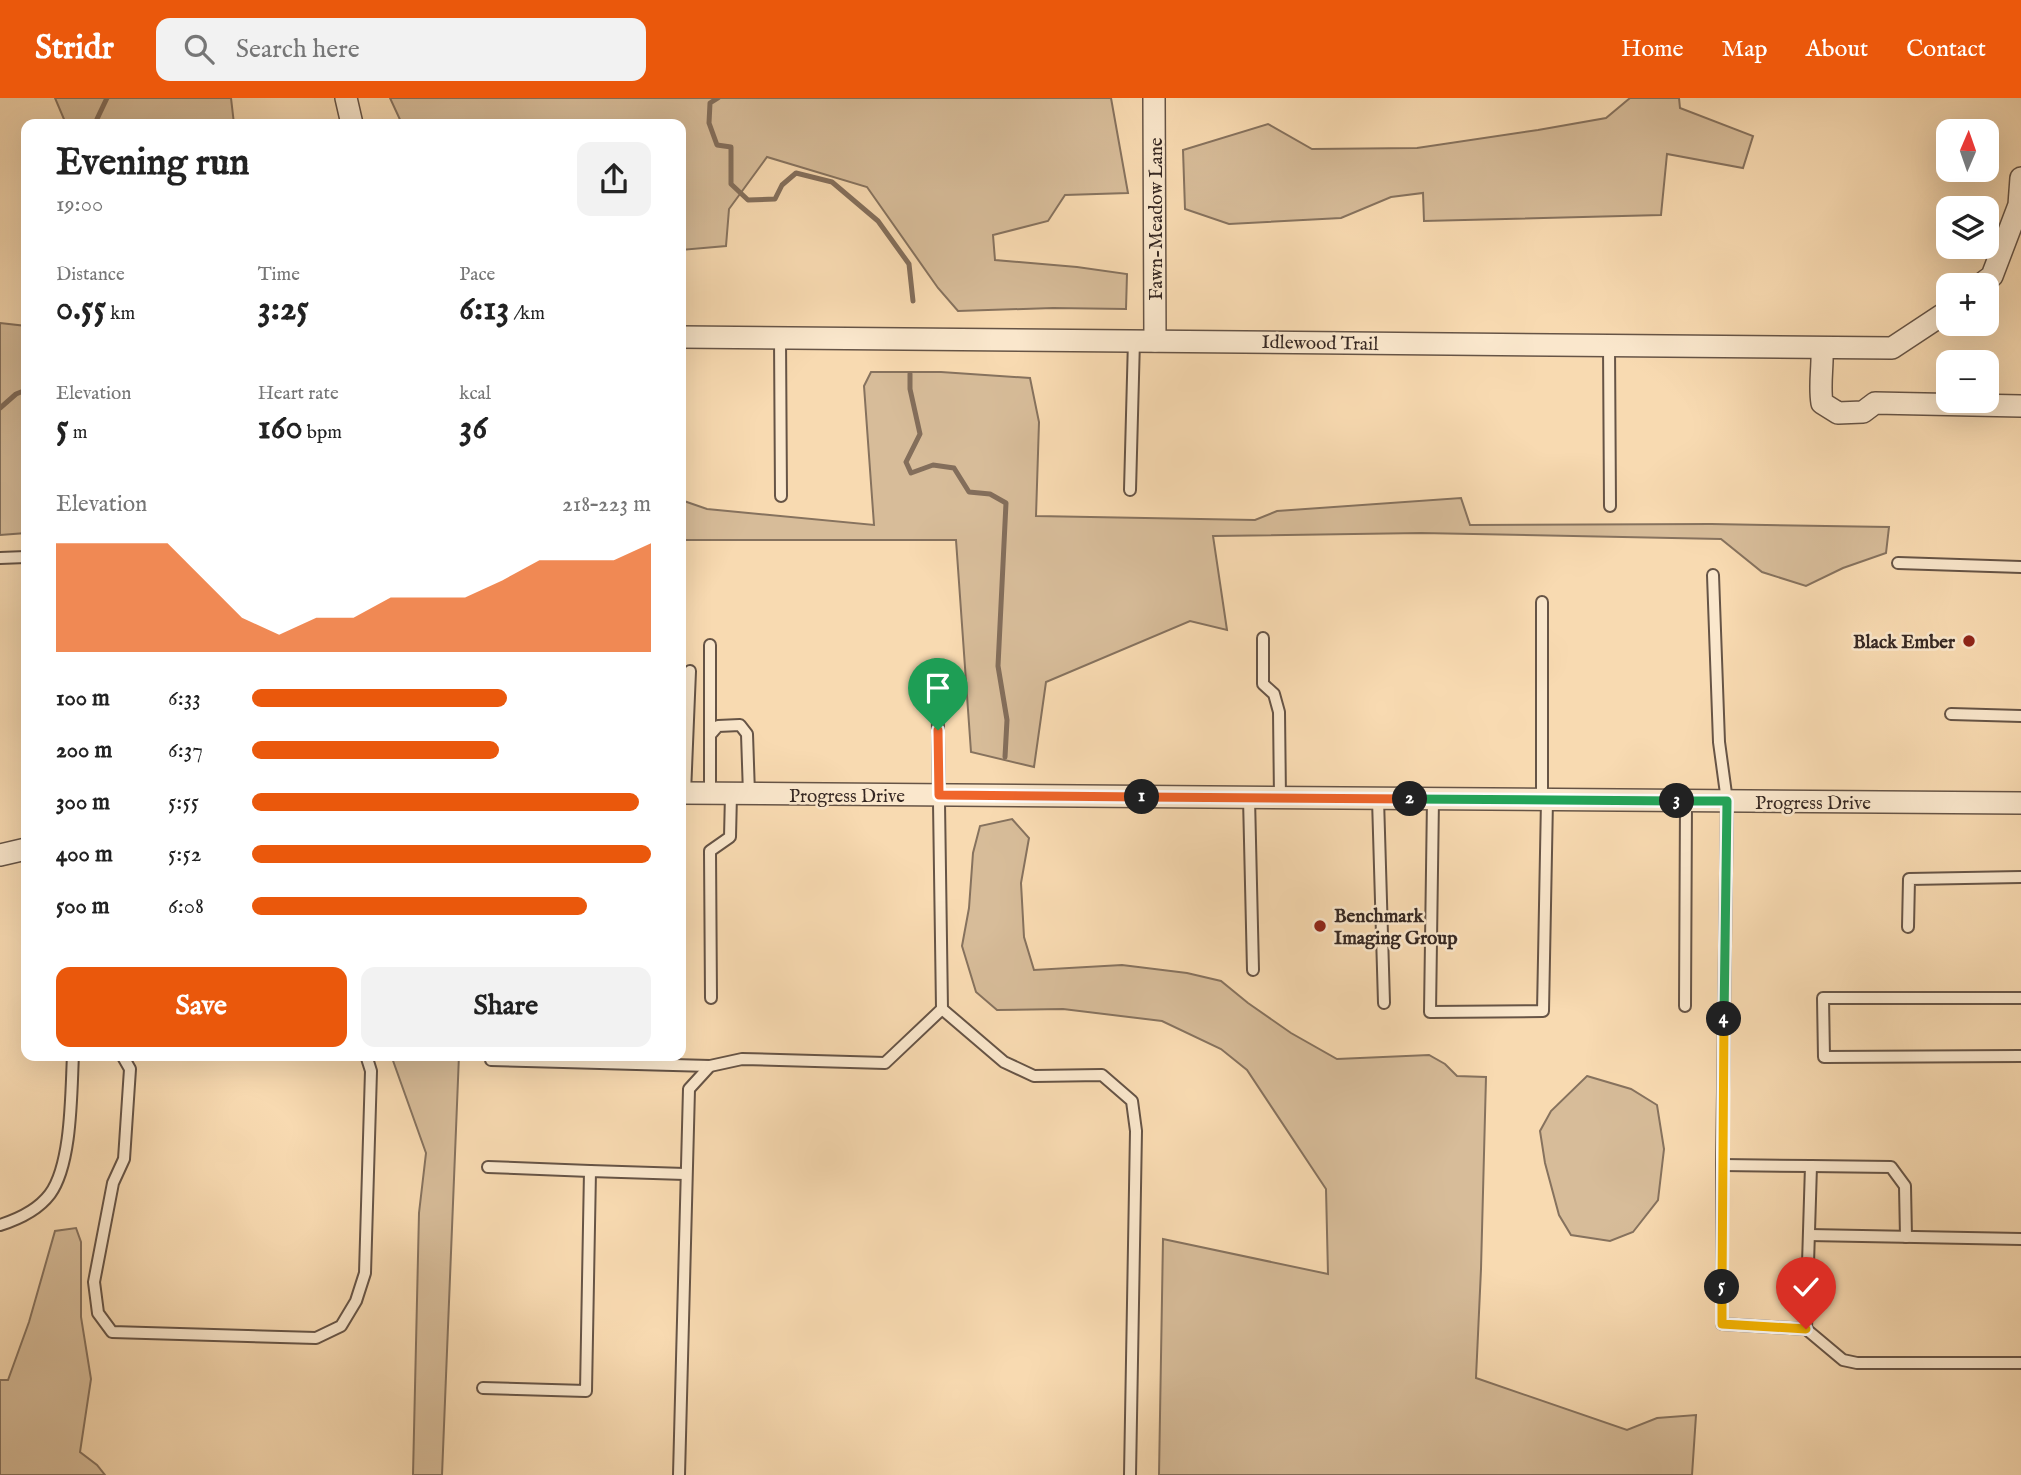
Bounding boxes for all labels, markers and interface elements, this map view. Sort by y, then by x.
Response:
search box [156,18,646,81]
text: Stridr [35,28,114,70]
icon: search [180,30,218,68]
text: Search here [236,33,360,66]
text: Home [1621,34,1684,65]
text: Map [1722,34,1768,65]
text: About [1806,34,1868,65]
text: Contact [1906,34,1986,65]
north arrow [1936,119,1998,182]
map controls [1936,119,1999,413]
street label: Fawn-Meadow Lane [1145,137,1169,301]
text: Evening run [56,140,250,188]
button: share [577,142,651,216]
text: 19:00 [56,190,103,219]
button: layers [1936,196,1999,259]
text: Distance [56,263,125,287]
text: Time [258,263,300,287]
text: Pace [459,263,495,287]
button: + [1936,273,1999,336]
text: 0.55 [56,287,106,332]
text: 3:25 [258,287,309,332]
text: 6:13 [459,287,509,332]
text: km [106,302,135,326]
text: /km [509,302,545,326]
street label: Idlewood Trail [1261,331,1379,357]
button: − [1936,350,1999,413]
text: Elevation [56,382,131,406]
text: Heart rate [258,382,339,406]
text: kcal [459,382,491,406]
text: 5 [56,406,69,451]
text: 160 [258,406,303,451]
text: 36 [459,406,487,451]
text: m [69,421,88,445]
text: bpm [303,421,342,445]
text: Elevation [56,490,147,519]
text: 218–223 m [562,490,651,519]
place label: Black Ember [1853,631,1956,655]
marker: Black Ember [1961,633,1977,649]
pin [908,658,968,730]
icon: arrive [919,669,957,707]
text: 100 m [56,684,110,713]
text: 6:33 [168,684,201,713]
text: 200 m [56,736,112,765]
text: 6:37 [168,736,203,765]
pin: 1 [1124,780,1160,814]
pin: 2 [1392,782,1428,816]
text: 1 [1138,784,1145,808]
pin: 3 [1660,784,1694,818]
street label: Progress Drive [789,785,905,809]
text: 2 [1405,786,1414,810]
text: 300 m [56,788,110,817]
text: 5:55 [168,788,199,817]
text: 3 [1673,788,1680,812]
street label: Progress Drive [1755,792,1871,816]
text: 400 m [56,840,113,869]
text: 5:52 [168,840,201,869]
text: 500 m [56,892,110,921]
text: 6:08 [168,892,204,921]
place label: Benchmark Imaging Group [1334,905,1458,951]
marker: Benchmark Imaging Group [1312,918,1328,934]
button: Save [56,967,347,1047]
button: Share [361,967,651,1047]
pin: 4 [1706,1002,1742,1037]
text: 4 [1719,1006,1728,1030]
pin [1776,1257,1836,1329]
icon: check [1787,1268,1825,1306]
pin: 5 [1704,1270,1740,1304]
text: 5 [1718,1274,1725,1298]

